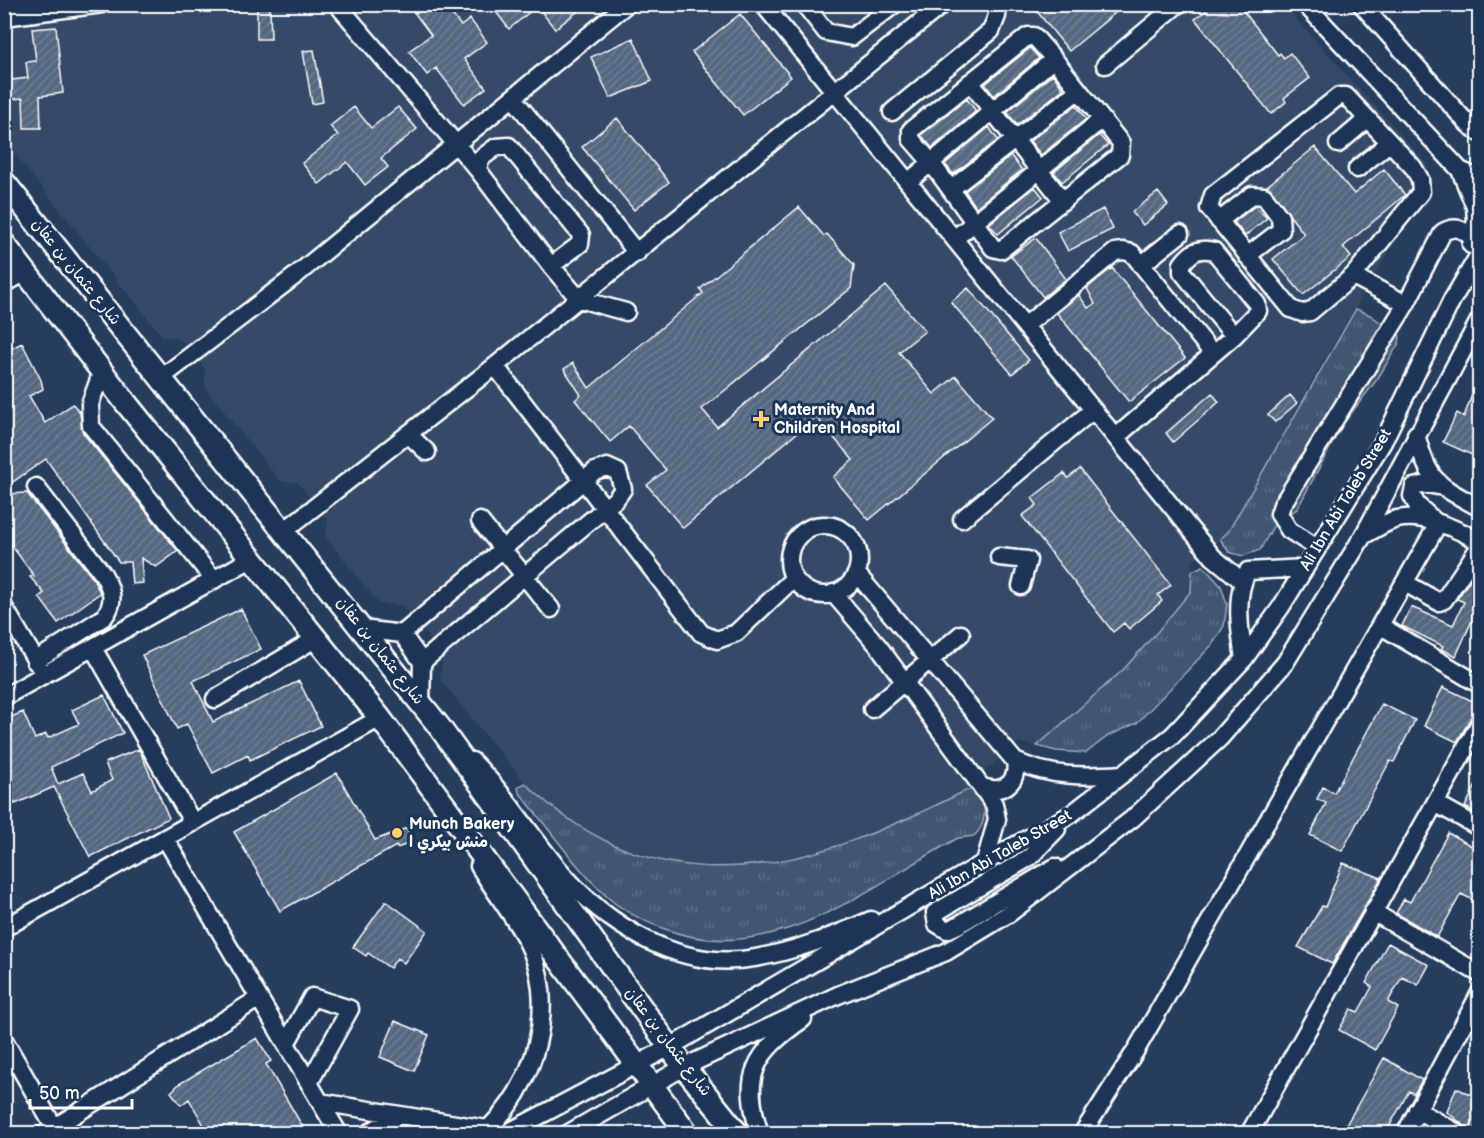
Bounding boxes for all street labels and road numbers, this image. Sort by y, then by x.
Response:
street label: شارع عثمان بن عفان [26,215,125,330]
street label: Ali Ibn Abi Taleb Street [1296,426,1396,574]
street label: شارع عثمان بن عفان [331,593,428,709]
street label: Ali Ibn Abi Taleb Street [925,806,1075,904]
street label: شارع عثمان بن عفان [620,984,715,1101]

